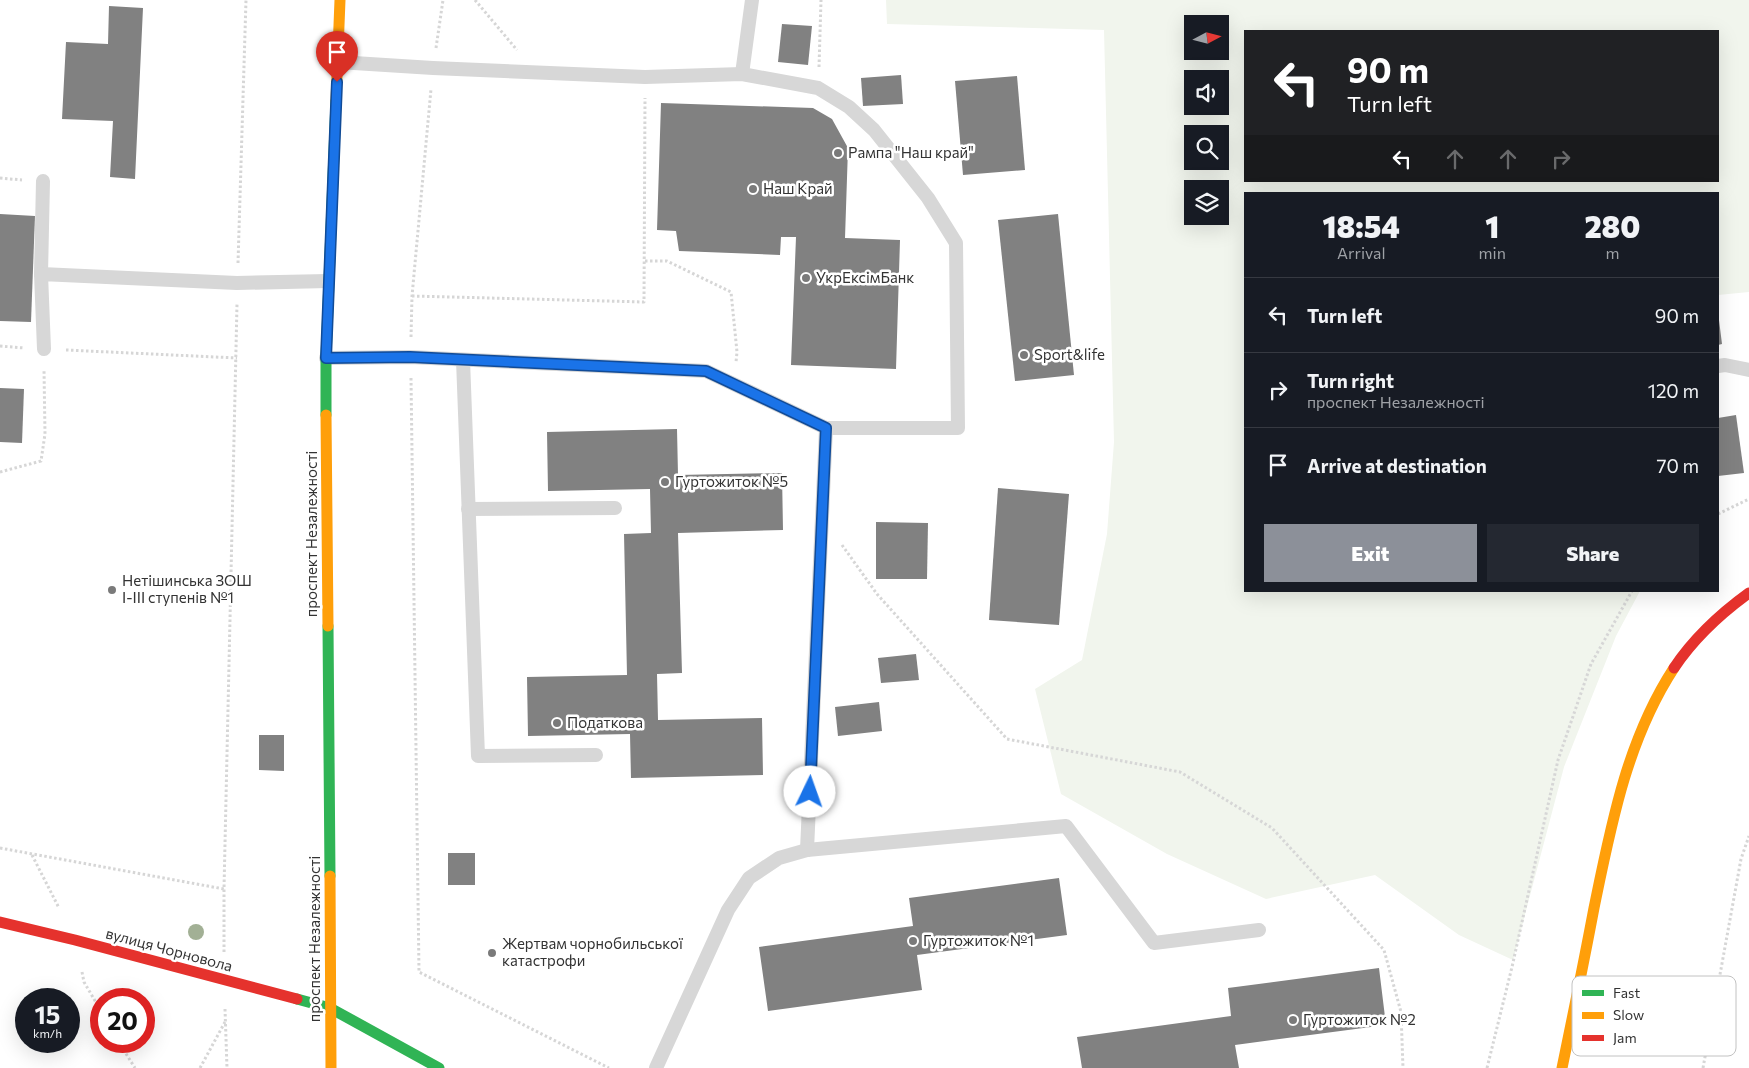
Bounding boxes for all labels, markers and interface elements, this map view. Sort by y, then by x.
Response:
north arrow [1184,15,1229,60]
map controls [1184,15,1229,225]
pin [316,31,358,82]
icon: arrive [323,38,351,66]
text: 90 m [1347,47,1429,90]
icon: left [1264,50,1329,115]
button: sound [1184,70,1229,115]
text: Turn left [1347,90,1432,117]
button: search [1184,125,1229,170]
place label: Рампа "Наш край" [848,143,974,161]
icon: left [1388,145,1416,173]
icon: ahead [1441,145,1469,173]
icon: ahead [1494,145,1522,173]
icon: right [1547,145,1575,173]
marker: Рампа "Наш край" [832,147,844,159]
place label: Наш Край [763,179,833,197]
button: layers [1184,180,1229,225]
marker: Наш Край [747,183,759,195]
text: 18:54 [1323,207,1400,244]
text: 1 [1485,207,1499,244]
text: 280 [1584,207,1640,244]
text: Arrival [1337,243,1386,262]
text: min [1479,243,1506,262]
text: m [1605,243,1619,262]
place label: УкрЕксімБанк [816,268,914,286]
marker: УкрЕксімБанк [800,272,812,284]
icon: left [1264,301,1292,329]
text: Turn left [1307,304,1382,327]
text: 90 m [1655,304,1699,327]
place label: Sport&life [1034,345,1105,363]
marker: Sport&life [1018,349,1030,361]
text: Turn right [1307,369,1394,392]
icon: right [1264,376,1292,404]
text: 120 m [1648,379,1699,402]
text: проспект Незалежності [1307,392,1485,411]
street label: проспект Незалежності [302,451,320,617]
icon: arrive [1264,451,1292,479]
text: Arrive at destination [1307,454,1487,477]
text: 70 m [1656,454,1699,477]
place label: Гуртожиток №5 [675,472,788,490]
marker: Гуртожиток №5 [659,476,671,488]
button: Exit [1264,524,1477,582]
button: Share [1487,524,1699,582]
place label: Нетішинська ЗОШ І-ІІІ ступенів №1 [122,571,252,606]
marker: Нетішинська ЗОШ І-ІІІ ступенів №1 [106,584,118,596]
place label: Податкова [567,713,643,731]
marker: Податкова [551,717,563,729]
position arrow [783,765,835,817]
street label: проспект Незалежності [305,856,323,1022]
street label: вулиця Чорновола [104,923,235,975]
place label: Гуртожиток №1 [923,931,1034,949]
place label: Жертвам чорнобильської катастрофи [502,934,684,969]
marker: Гуртожиток №1 [907,935,919,947]
marker: Жертвам чорнобильської катастрофи [486,947,498,959]
legend [1572,976,1736,1056]
text: Fast [1613,984,1640,1001]
speed limit sign: 20 [90,988,155,1053]
text: 15 [35,999,60,1029]
text: Slow [1613,1006,1644,1023]
place label: Гуртожиток №2 [1303,1010,1416,1028]
marker: Гуртожиток №2 [1287,1014,1299,1026]
text: km/h [33,1026,62,1040]
text: Jam [1613,1029,1637,1046]

